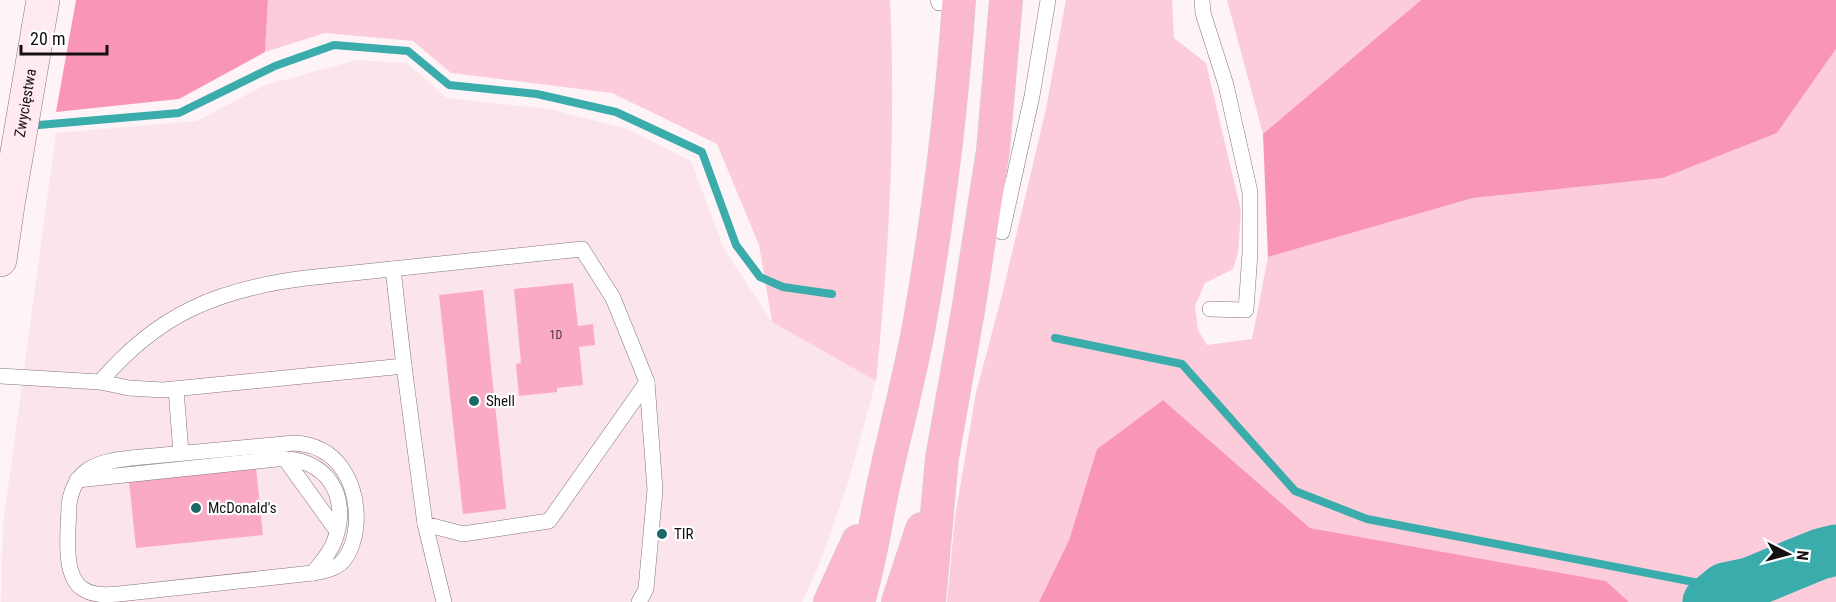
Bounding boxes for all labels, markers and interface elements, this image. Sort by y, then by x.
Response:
scale bar [21,18,106,56]
text: 20 m [30,28,65,49]
street label: Zwycięstwa [11,67,40,139]
house number: 1D [550,328,563,342]
place label: Shell [486,392,515,410]
marker: Shell [467,394,481,408]
place label: McDonald's [208,499,277,517]
marker: McDonald's [189,501,203,515]
north arrow [1758,524,1818,584]
place label: TIR [674,525,694,543]
marker: TIR [655,527,669,541]
text: N [1792,550,1812,561]

